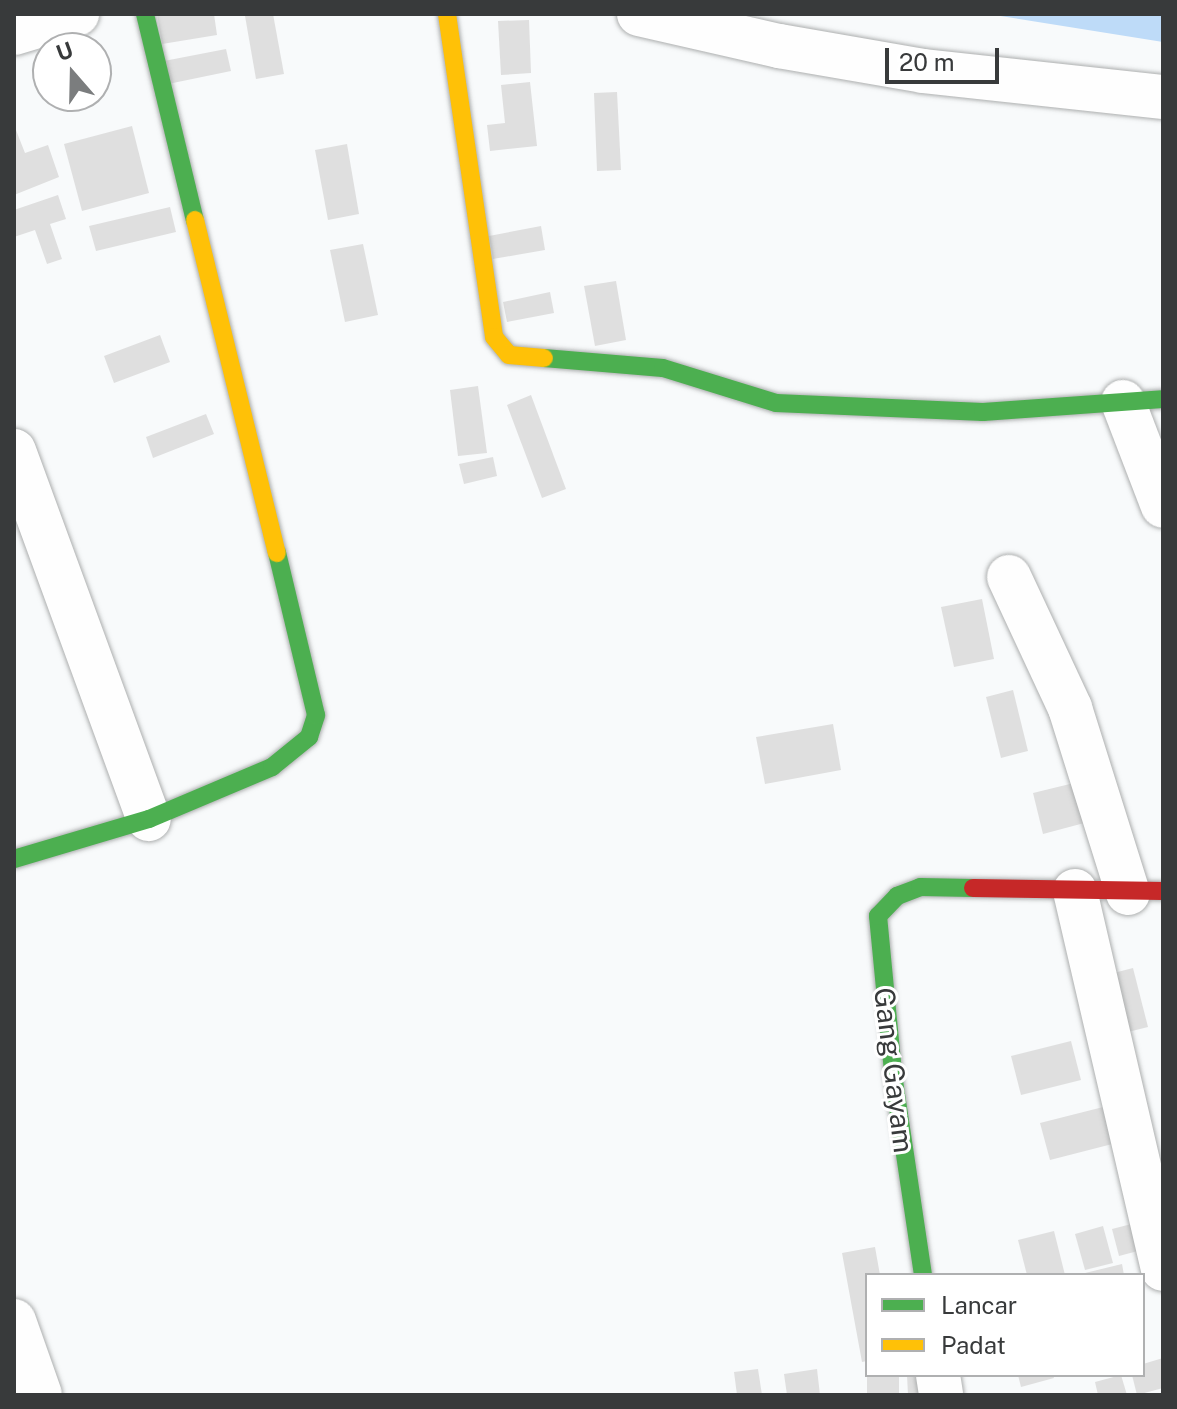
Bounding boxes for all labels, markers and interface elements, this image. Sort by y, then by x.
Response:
north arrow [32,32,112,112]
scale bar [889,32,1003,82]
text: U [53,36,76,66]
text: 20 m [899,48,955,76]
street label: Gang Gayam [867,985,921,1155]
legend [865,1273,1145,1377]
text: Lancar [941,1291,1017,1319]
text: Padat [941,1331,1006,1359]

